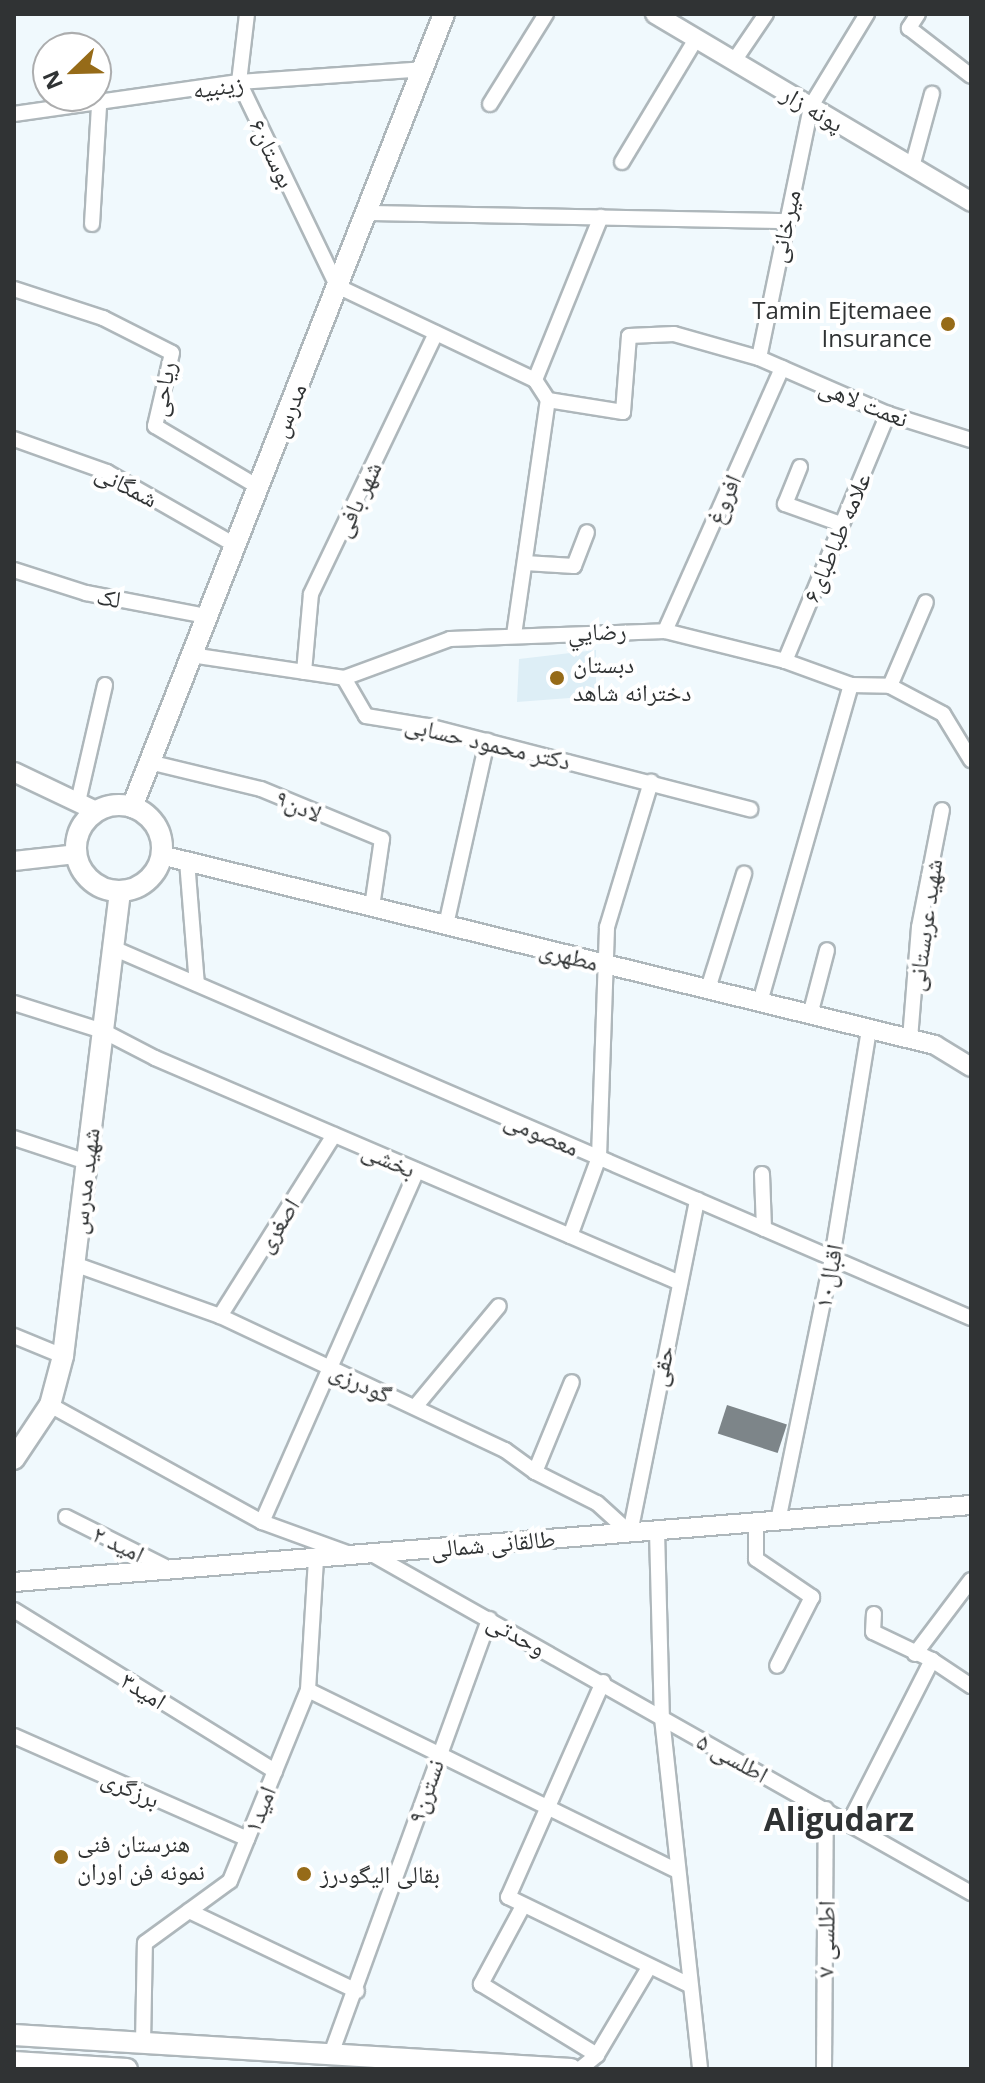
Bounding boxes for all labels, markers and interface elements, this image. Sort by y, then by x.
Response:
north arrow [32,32,112,112]
text: N [34,67,69,95]
street label: زینبیه [191,68,245,104]
street label: پونه زار [777,78,849,138]
street label: بوستان۶ [244,114,302,192]
street label: میرخانی [762,187,806,265]
place label: Tamin Ejtemaee Insurance [752,296,932,352]
marker: Tamin Ejtemaee Insurance [939,315,957,333]
street label: ریاحی [143,359,181,419]
street label: نعمت لاهی [815,371,913,433]
street label: مدرس [264,379,312,441]
street label: شمگانی [91,457,163,513]
street label: شهر بافی [327,457,387,541]
street label: علامه طباطبای۶ [796,468,876,606]
street label: افروغ [699,470,747,528]
street label: لک [95,581,123,613]
street label: رضایي [567,616,627,646]
place label: دبستان دخترانه شاهد [573,650,691,706]
marker: دبستان دخترانه شاهد [548,669,566,687]
street label: دکتر محمود حسابی [402,709,574,775]
street label: لادن۹ [272,783,326,827]
street label: شهید عربستانی [900,857,948,993]
street label: مطهری [537,934,601,976]
street label: معصومی [500,1104,584,1162]
street label: شهید مدرس [63,1126,105,1236]
street label: بخشی [358,1135,420,1183]
street label: اصغری [249,1192,305,1258]
street label: اقبال۱۰ [808,1241,848,1311]
street label: حقی [643,1343,679,1389]
street label: گودرزی [326,1355,396,1409]
street label: امید ۲ [89,1518,149,1568]
street label: طالقانی شمالی [429,1523,557,1563]
street label: وحدتی [483,1606,551,1662]
street label: امید۳ [116,1665,172,1715]
street label: اطلسی ۵ [692,1726,774,1788]
street label: نسترن۹ [401,1755,449,1827]
street label: برزگری [98,1763,164,1813]
street label: امید۱ [237,1782,281,1836]
district label: Aligudarz [764,1800,914,1838]
place label: هنرستان فنی نمونه فن اوران [77,1829,205,1885]
marker: هنرستان فنی نمونه فن اوران [52,1848,70,1866]
place label: بقالی الیگودرز [320,1860,440,1888]
marker: بقالی الیگودرز [295,1865,313,1883]
street label: اطلسی ۷ [810,1900,840,1978]

